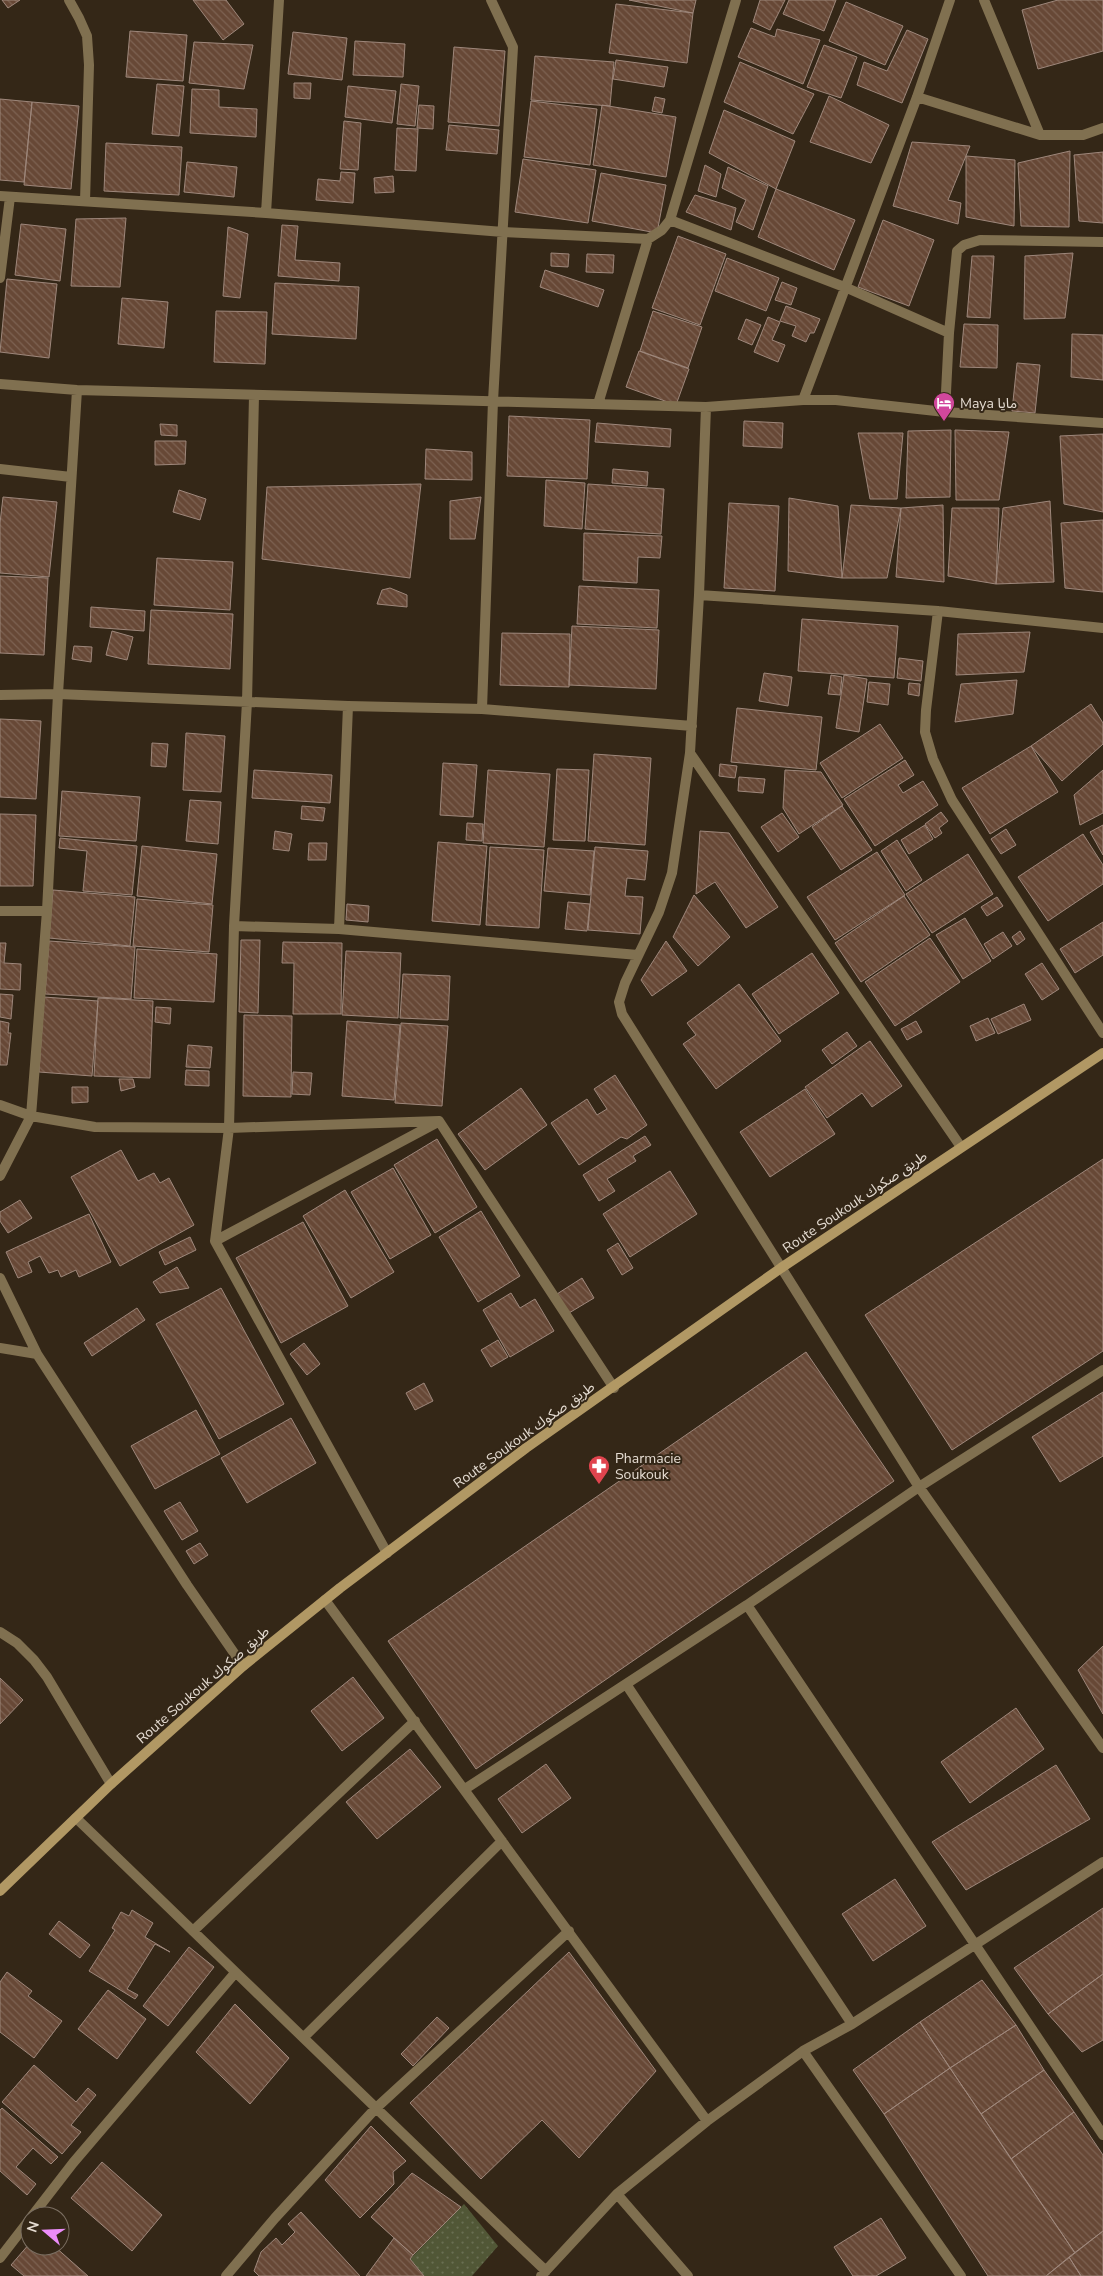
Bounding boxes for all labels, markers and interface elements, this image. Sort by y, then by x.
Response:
hotel icon: Maya مايا [932,391,956,422]
place label: Maya مايا [960,394,1017,413]
street label: Route Soukouk طريق صكوك [779,1146,931,1258]
street label: Route Soukouk طريق صكوك [449,1377,599,1493]
place label: Pharmacie Soukouk [615,1449,681,1484]
pharmacy icon: Pharmacie Soukouk [587,1454,611,1485]
street label: Route Soukouk طريق صكوك [132,1622,274,1748]
north arrow [20,2206,70,2256]
text: N [22,2219,44,2235]

